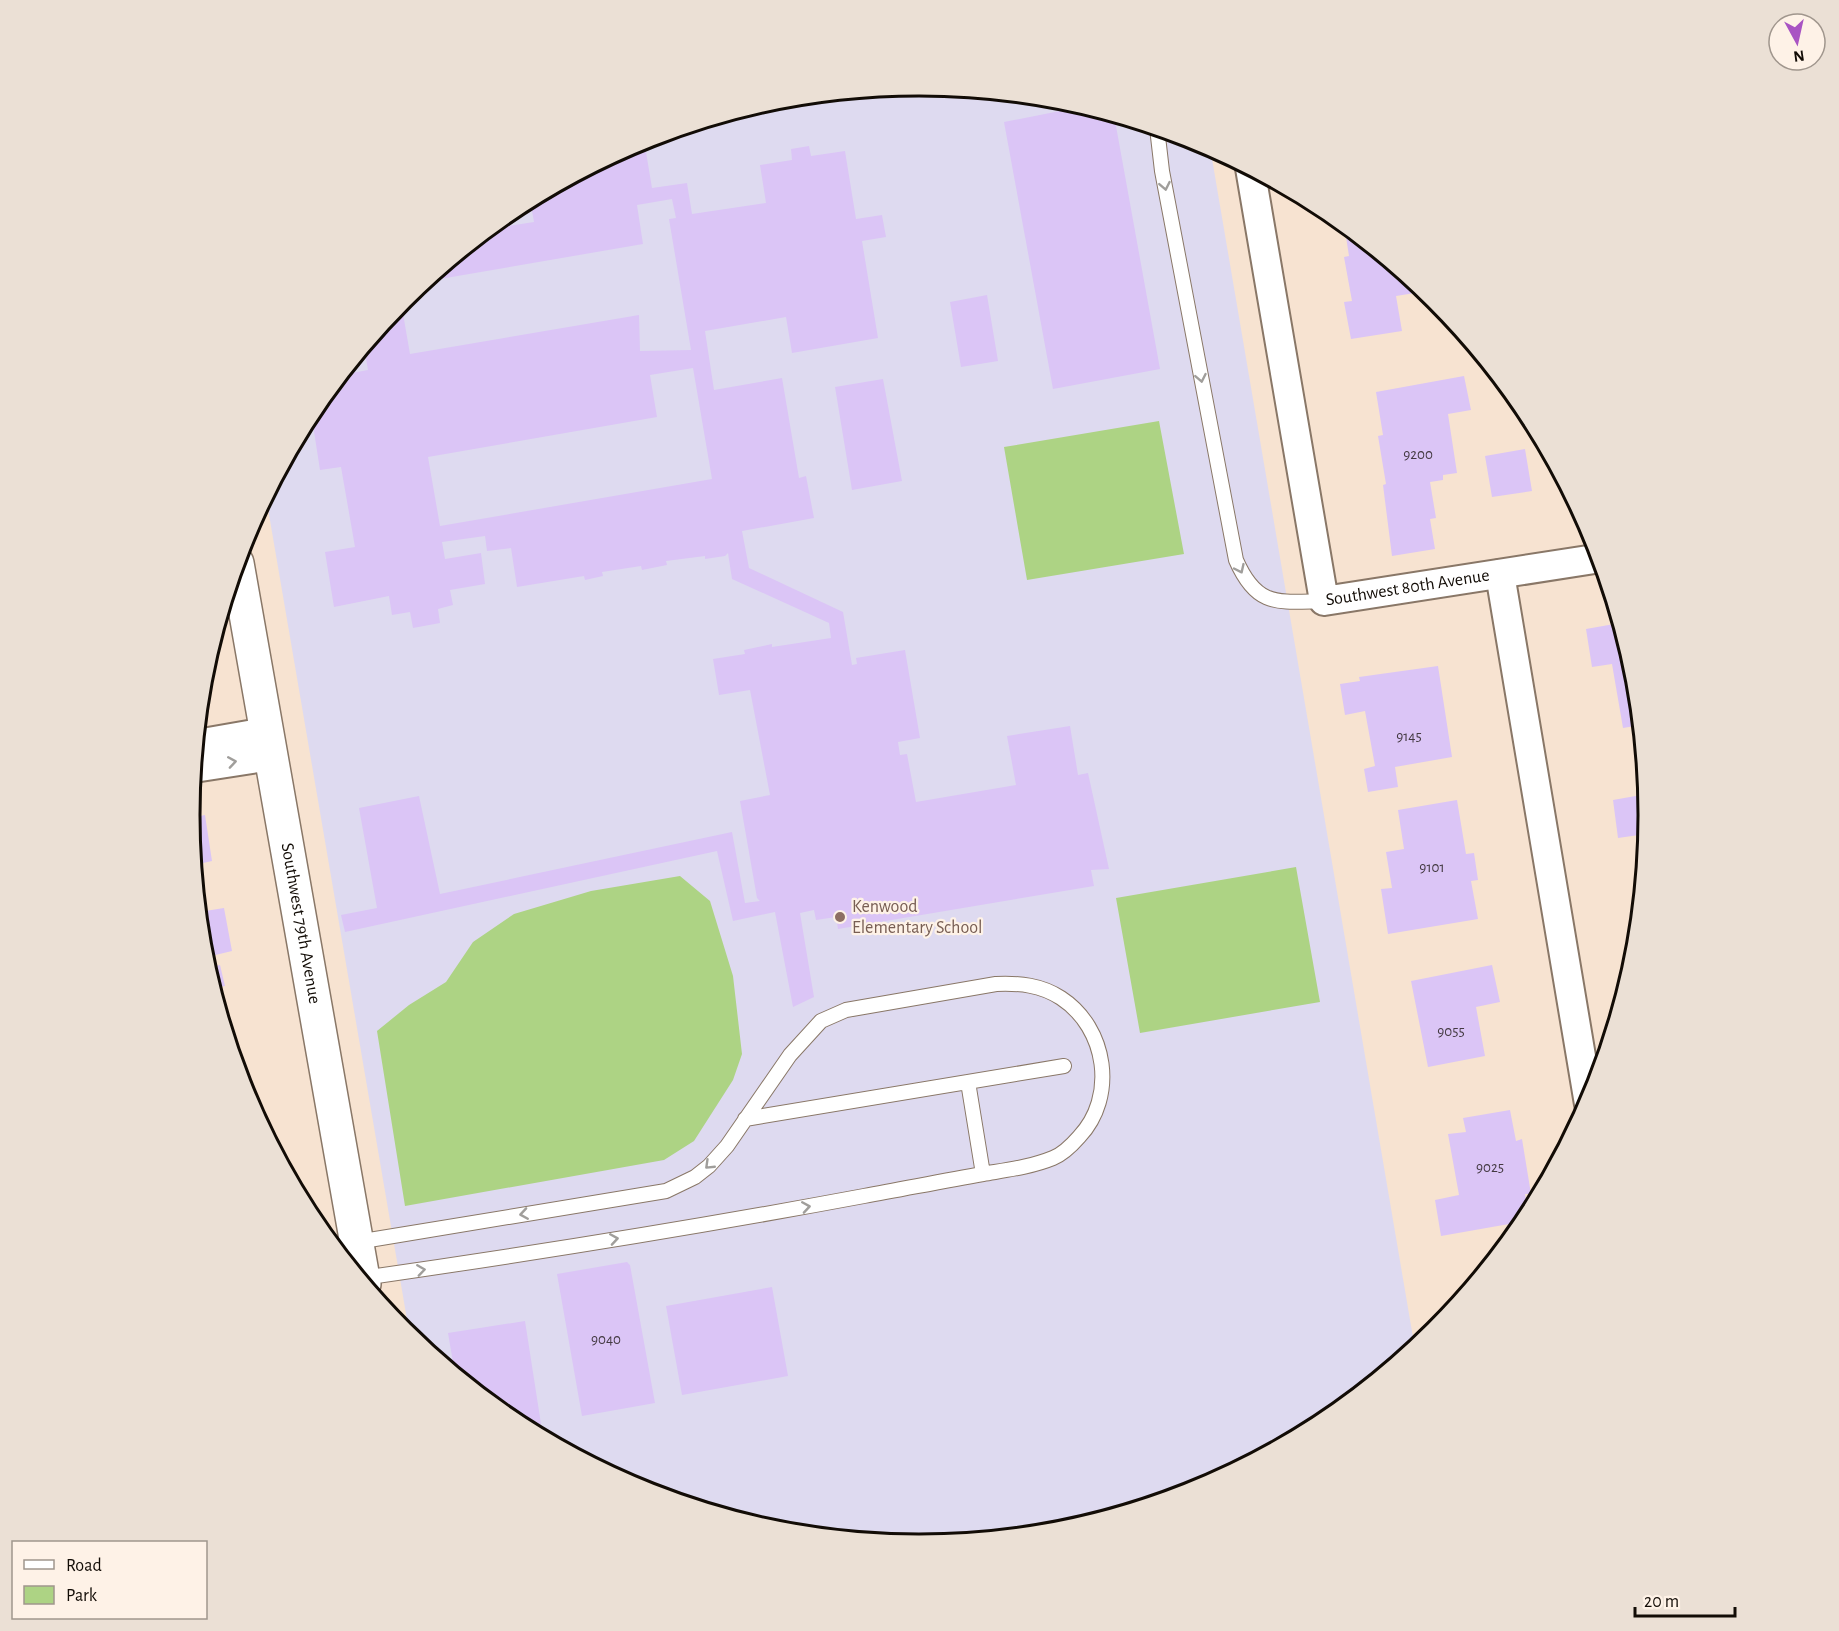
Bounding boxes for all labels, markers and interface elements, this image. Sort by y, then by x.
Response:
north arrow [1767,12,1827,72]
text: N [1792,47,1806,65]
one-way arrow [1158,181,1171,191]
one-way arrow [1194,373,1207,383]
house number: 9200 [1403,447,1433,462]
one-way arrow [1233,562,1245,573]
street label: Southwest 80th Avenue [1325,566,1491,610]
house number: 9145 [1396,729,1422,744]
one-way arrow [228,757,237,769]
street label: Southwest 79th Avenue [277,842,324,1005]
house number: 9101 [1419,860,1445,875]
place label: Kenwood Elementary School [852,898,983,937]
marker: Kenwood Elementary School [833,910,847,924]
house number: 9055 [1437,1024,1465,1039]
one-way arrow [706,1158,716,1169]
house number: 9025 [1476,1160,1504,1175]
one-way arrow [801,1201,811,1213]
one-way arrow [519,1208,528,1220]
one-way arrow [609,1233,618,1245]
one-way arrow [417,1264,426,1276]
house number: 9040 [591,1332,621,1347]
legend [12,1541,207,1619]
text: Road [66,1557,102,1575]
scale bar [1635,1580,1736,1618]
text: Park [66,1587,98,1605]
text: 20 m [1644,1593,1679,1611]

